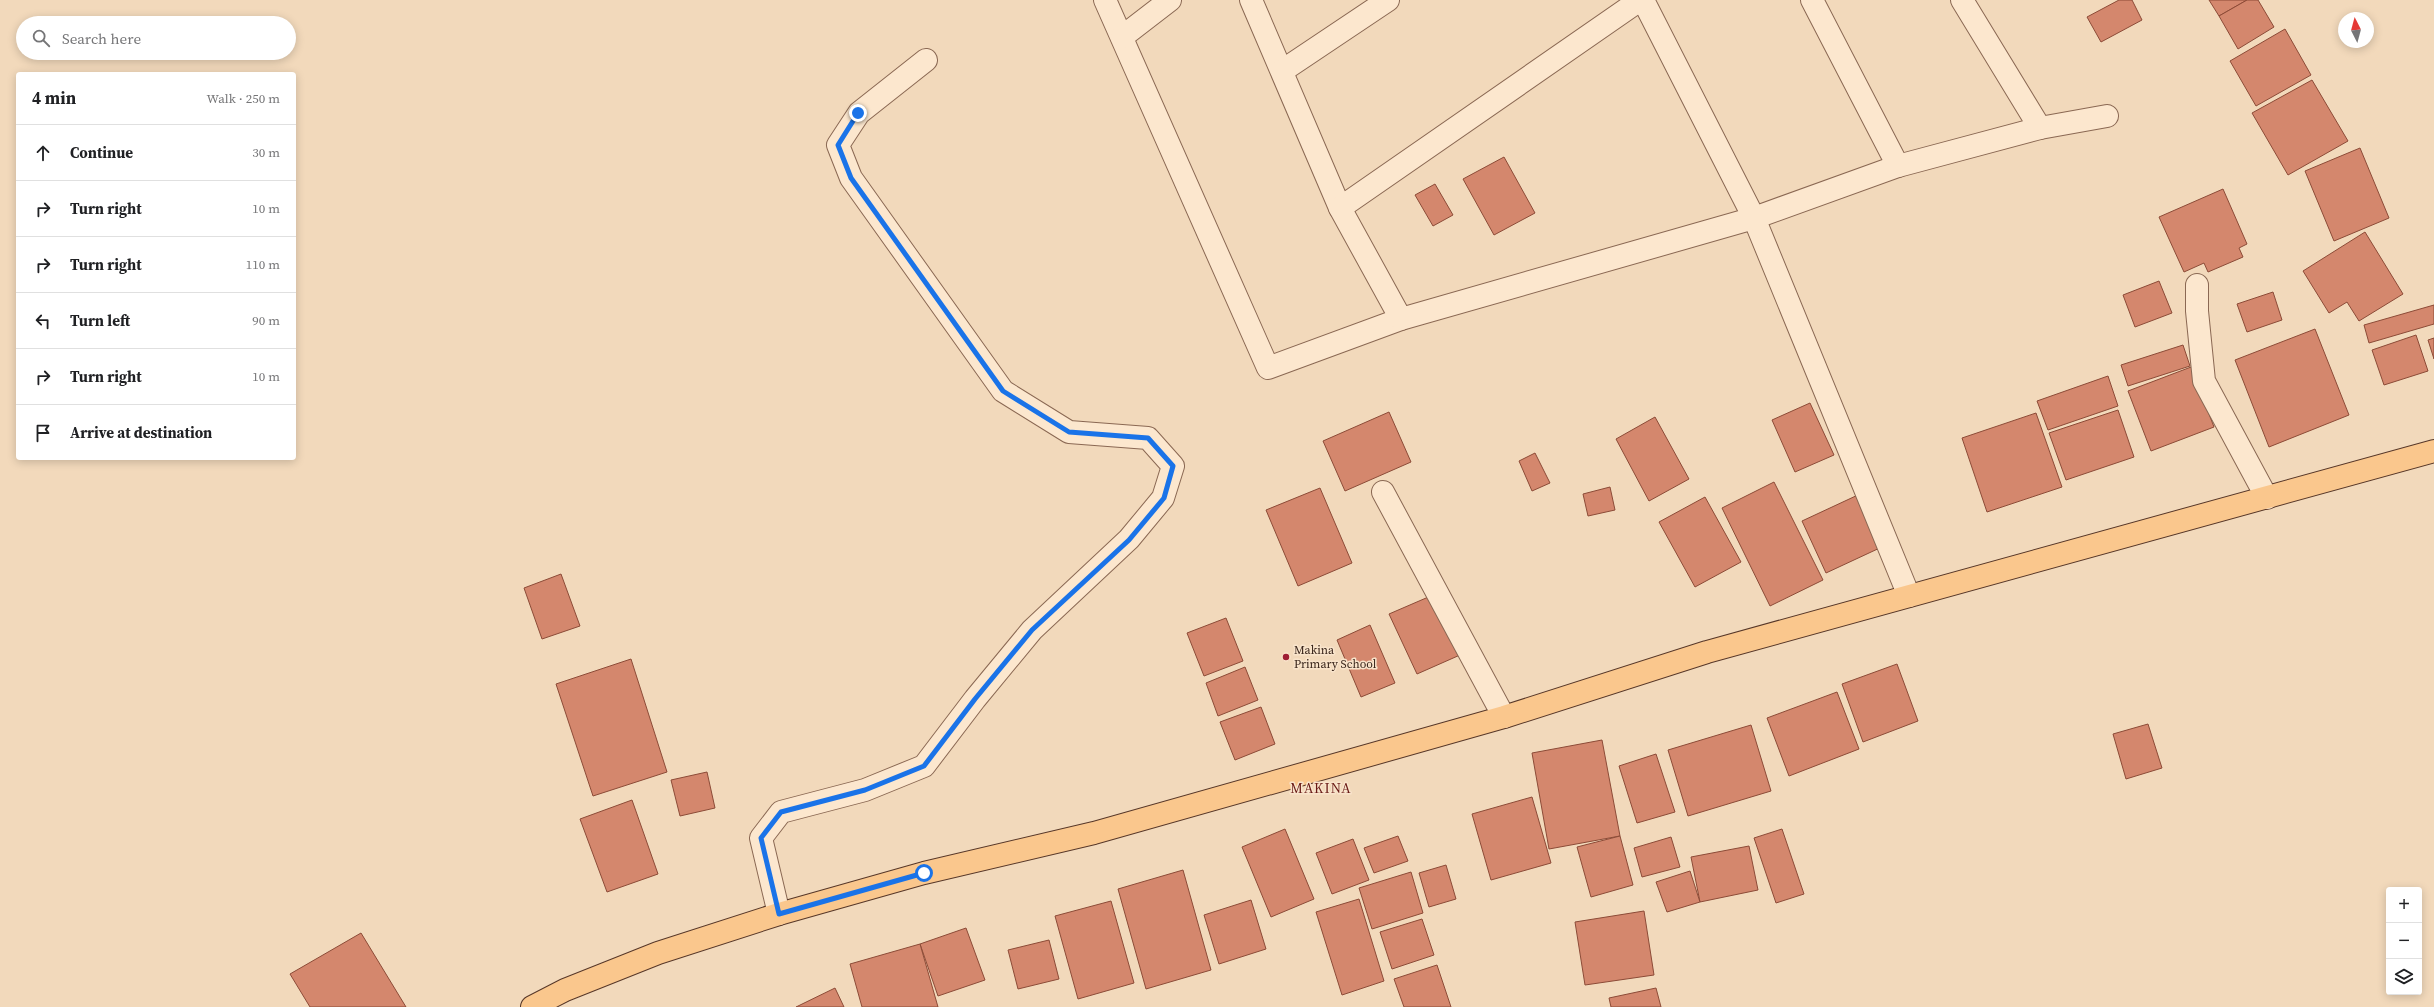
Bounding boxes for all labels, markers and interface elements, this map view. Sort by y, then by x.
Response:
north arrow [2338,12,2374,48]
search box [16,16,296,60]
icon: search [30,27,52,49]
text: Search here [62,28,141,49]
text: 4 min [32,86,76,110]
text: Walk · 250 m [207,90,280,107]
route end [849,104,867,122]
icon: ahead [32,142,54,164]
text: Continue [70,142,133,163]
text: 30 m [252,144,280,161]
icon: right [32,198,54,220]
text: Turn right [70,198,142,219]
text: 10 m [252,200,280,217]
icon: right [32,254,54,276]
text: Turn right [70,254,142,275]
text: 110 m [246,256,280,273]
icon: left [32,310,54,332]
text: Turn left [70,310,130,331]
text: 90 m [252,312,280,329]
icon: right [32,366,54,388]
text: Turn right [70,366,142,387]
text: 10 m [252,368,280,385]
icon: arrive [32,422,54,444]
text: Arrive at destination [70,422,212,443]
place label: Makina Primary School [1294,642,1377,672]
marker: Makina Primary School [1281,652,1291,662]
district label: MAKINA [1290,778,1352,798]
route start [915,864,933,882]
map controls [2386,887,2422,995]
button: + [2386,887,2422,923]
button: − [2386,923,2422,959]
button: layers [2386,959,2422,995]

